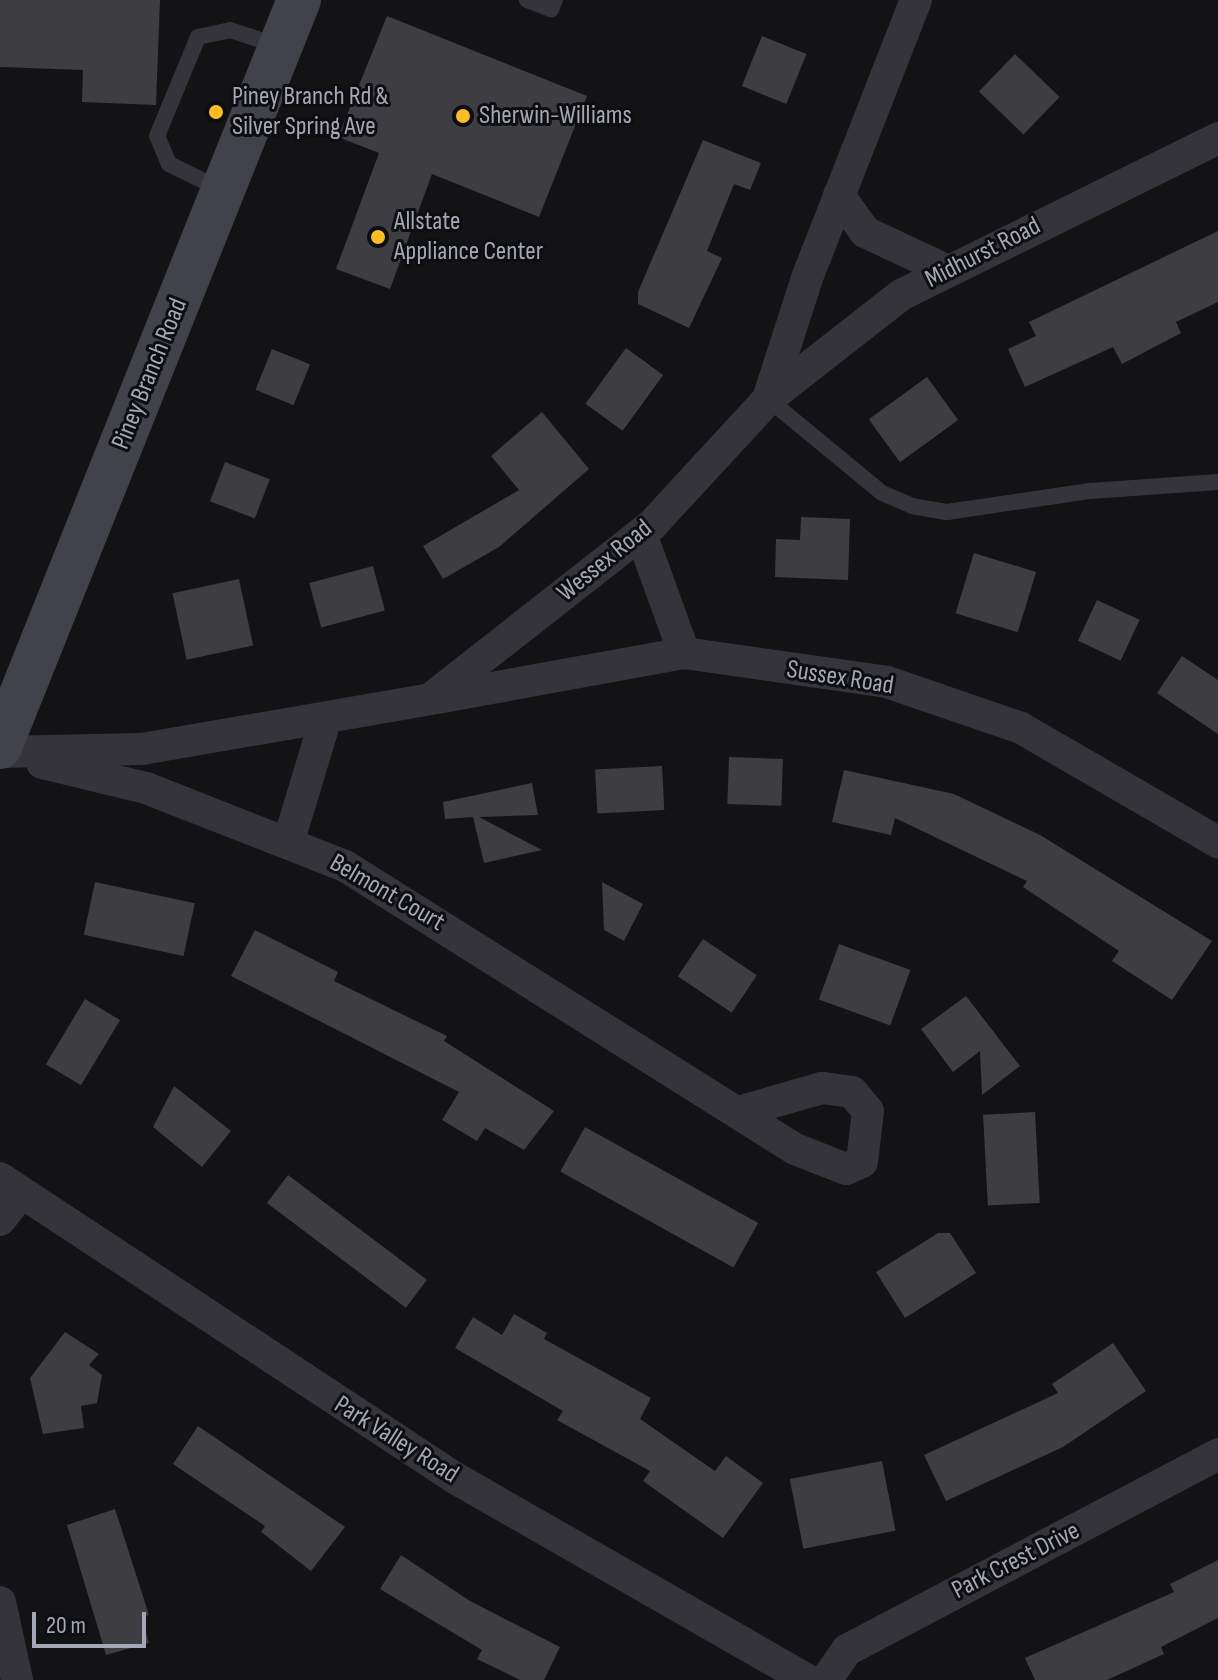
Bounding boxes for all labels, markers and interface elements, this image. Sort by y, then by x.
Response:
place label: Piney Branch Rd & Silver Spring Ave [232,81,389,142]
place label: Sherwin-Williams [479,100,632,132]
marker: Piney Branch Rd & Silver Spring Ave [207,103,225,121]
marker: Sherwin-Williams [454,107,472,125]
place label: Allstate Appliance Center [394,206,543,268]
street label: Midhurst Road [920,211,1046,295]
marker: Allstate Appliance Center [369,228,387,246]
street label: Piney Branch Road [106,294,194,454]
street label: Wessex Road [551,513,659,609]
street label: Sussex Road [784,654,896,702]
street label: Belmont Court [324,848,450,938]
street label: Park Valley Road [328,1390,464,1490]
street label: Park Crest Drive [947,1516,1085,1606]
scale bar [36,1596,150,1646]
text: 20 m [46,1611,86,1640]

